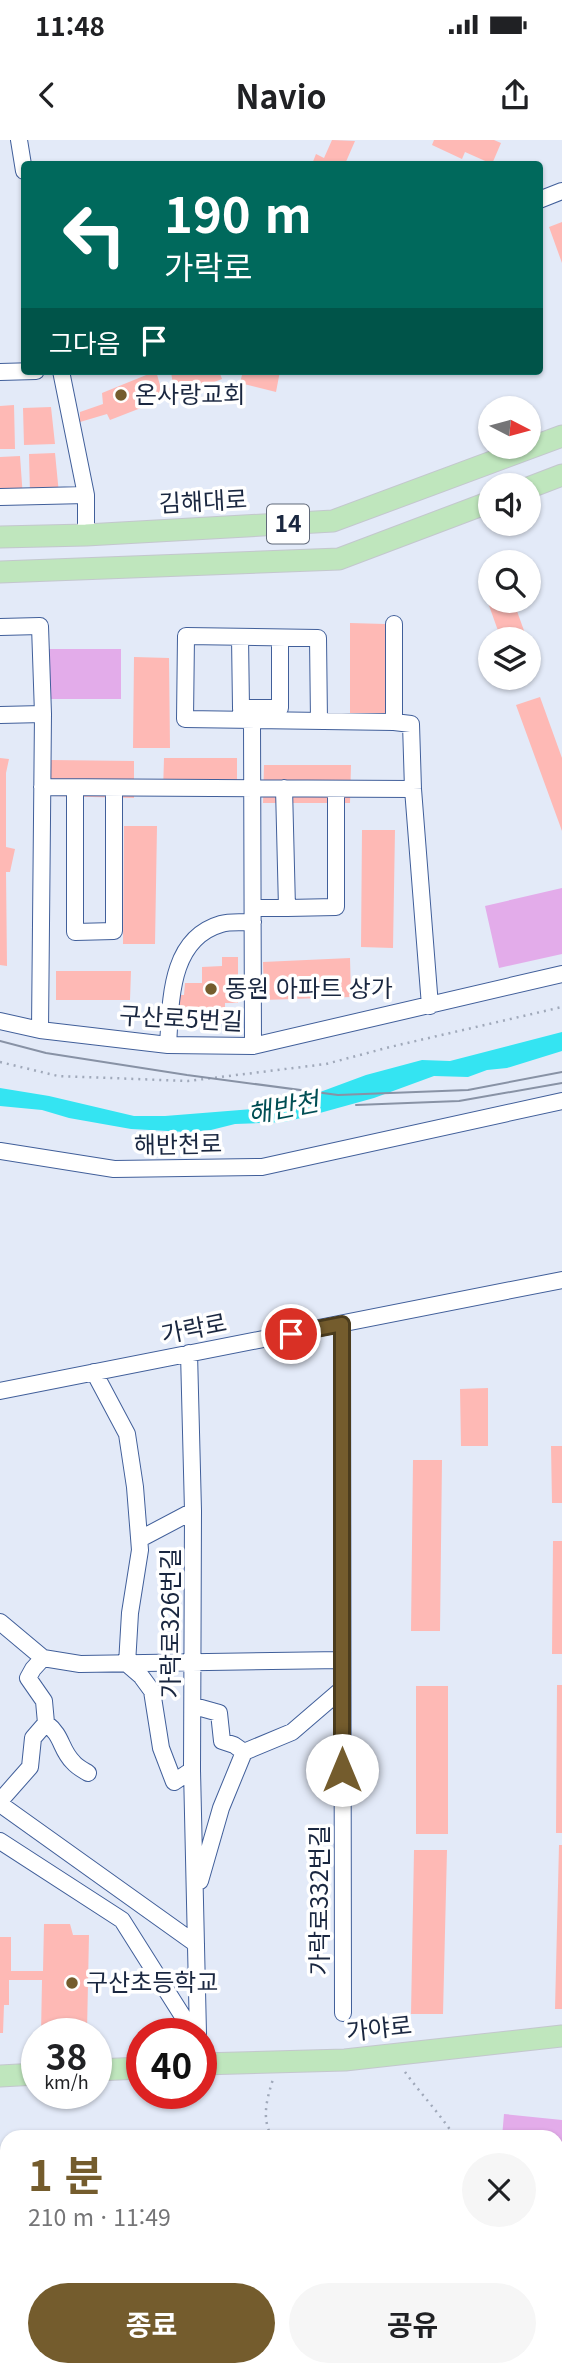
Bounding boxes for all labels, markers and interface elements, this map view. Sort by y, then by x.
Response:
text: 11:48 [35,6,105,43]
text: Navio [235,72,327,118]
icon: back [28,76,66,114]
icon: share [496,76,534,114]
text: 190 m [164,176,312,247]
icon: left [49,189,140,280]
text: 가락로 [164,242,252,288]
icon: arrive [135,322,173,360]
text: 그다음 [49,323,121,360]
place label: 온사랑교회 [135,375,245,410]
marker: 온사랑교회 [113,387,129,403]
north arrow [478,396,541,458]
map controls [478,396,541,690]
button: sound [478,473,541,536]
street label: 김해대로 [158,480,248,519]
road number: 14 [267,504,309,544]
button: search [478,550,541,613]
button: layers [478,627,541,690]
place label: 동원 아파트 상가 [225,969,393,1004]
marker: 동원 아파트 상가 [203,981,219,997]
street label: 구산로5번길 [118,996,244,1037]
water label: 해반천 [244,1080,324,1131]
street label: 해반천로 [133,1124,222,1161]
street label: 가락로 [158,1303,229,1350]
pin [261,1304,321,1364]
icon: arrive [272,1315,310,1353]
street label: 가락로326번길 [151,1548,186,1698]
position arrow [305,1733,379,1807]
street label: 가락로332번길 [300,1825,335,1975]
place label: 구산초등학교 [86,1963,218,1998]
marker: 구산초등학교 [64,1975,80,1991]
street label: 가야로 [344,2006,414,2047]
speed limit sign: 40 [126,2018,217,2109]
text: 38 [46,2029,87,2080]
text: km/h [44,2068,89,2094]
text: 1 분 [28,2142,103,2203]
button: close [462,2153,536,2227]
text: 210 m · 11:49 [28,2199,171,2233]
button: 종료 [28,2283,275,2363]
button: 공유 [289,2283,536,2363]

